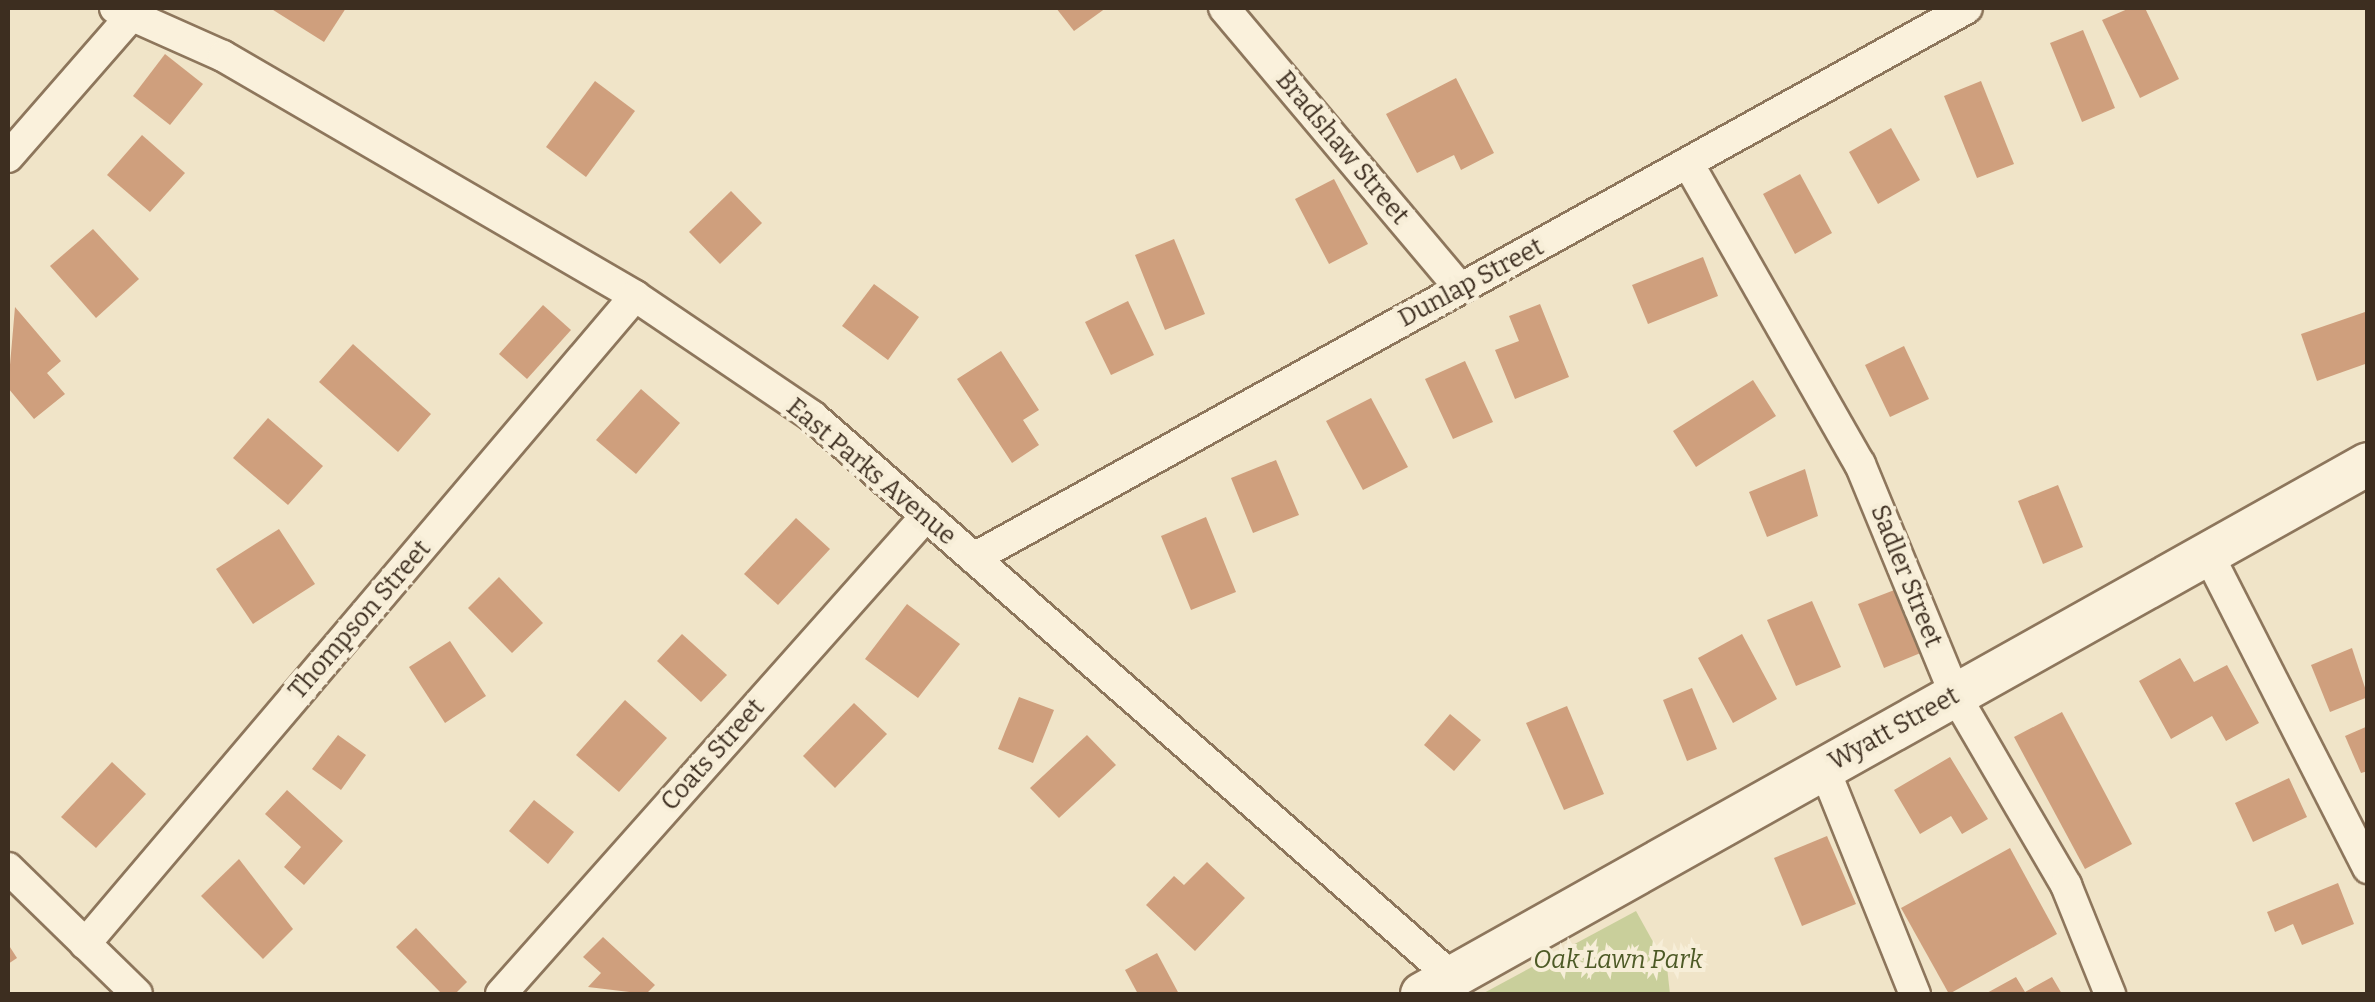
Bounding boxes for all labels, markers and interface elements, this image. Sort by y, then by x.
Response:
street label: Bradshaw Street [1269,65,1415,231]
street label: Dunlap Street [1393,232,1549,334]
street label: East Parks Avenue [780,393,962,551]
street label: Sadler Street [1864,501,1948,651]
street label: Thompson Street [283,534,437,706]
street label: Wyatt Street [1824,681,1964,777]
street label: Coats Street [655,693,771,817]
park label: Oak Lawn Park [1533,945,1703,975]

